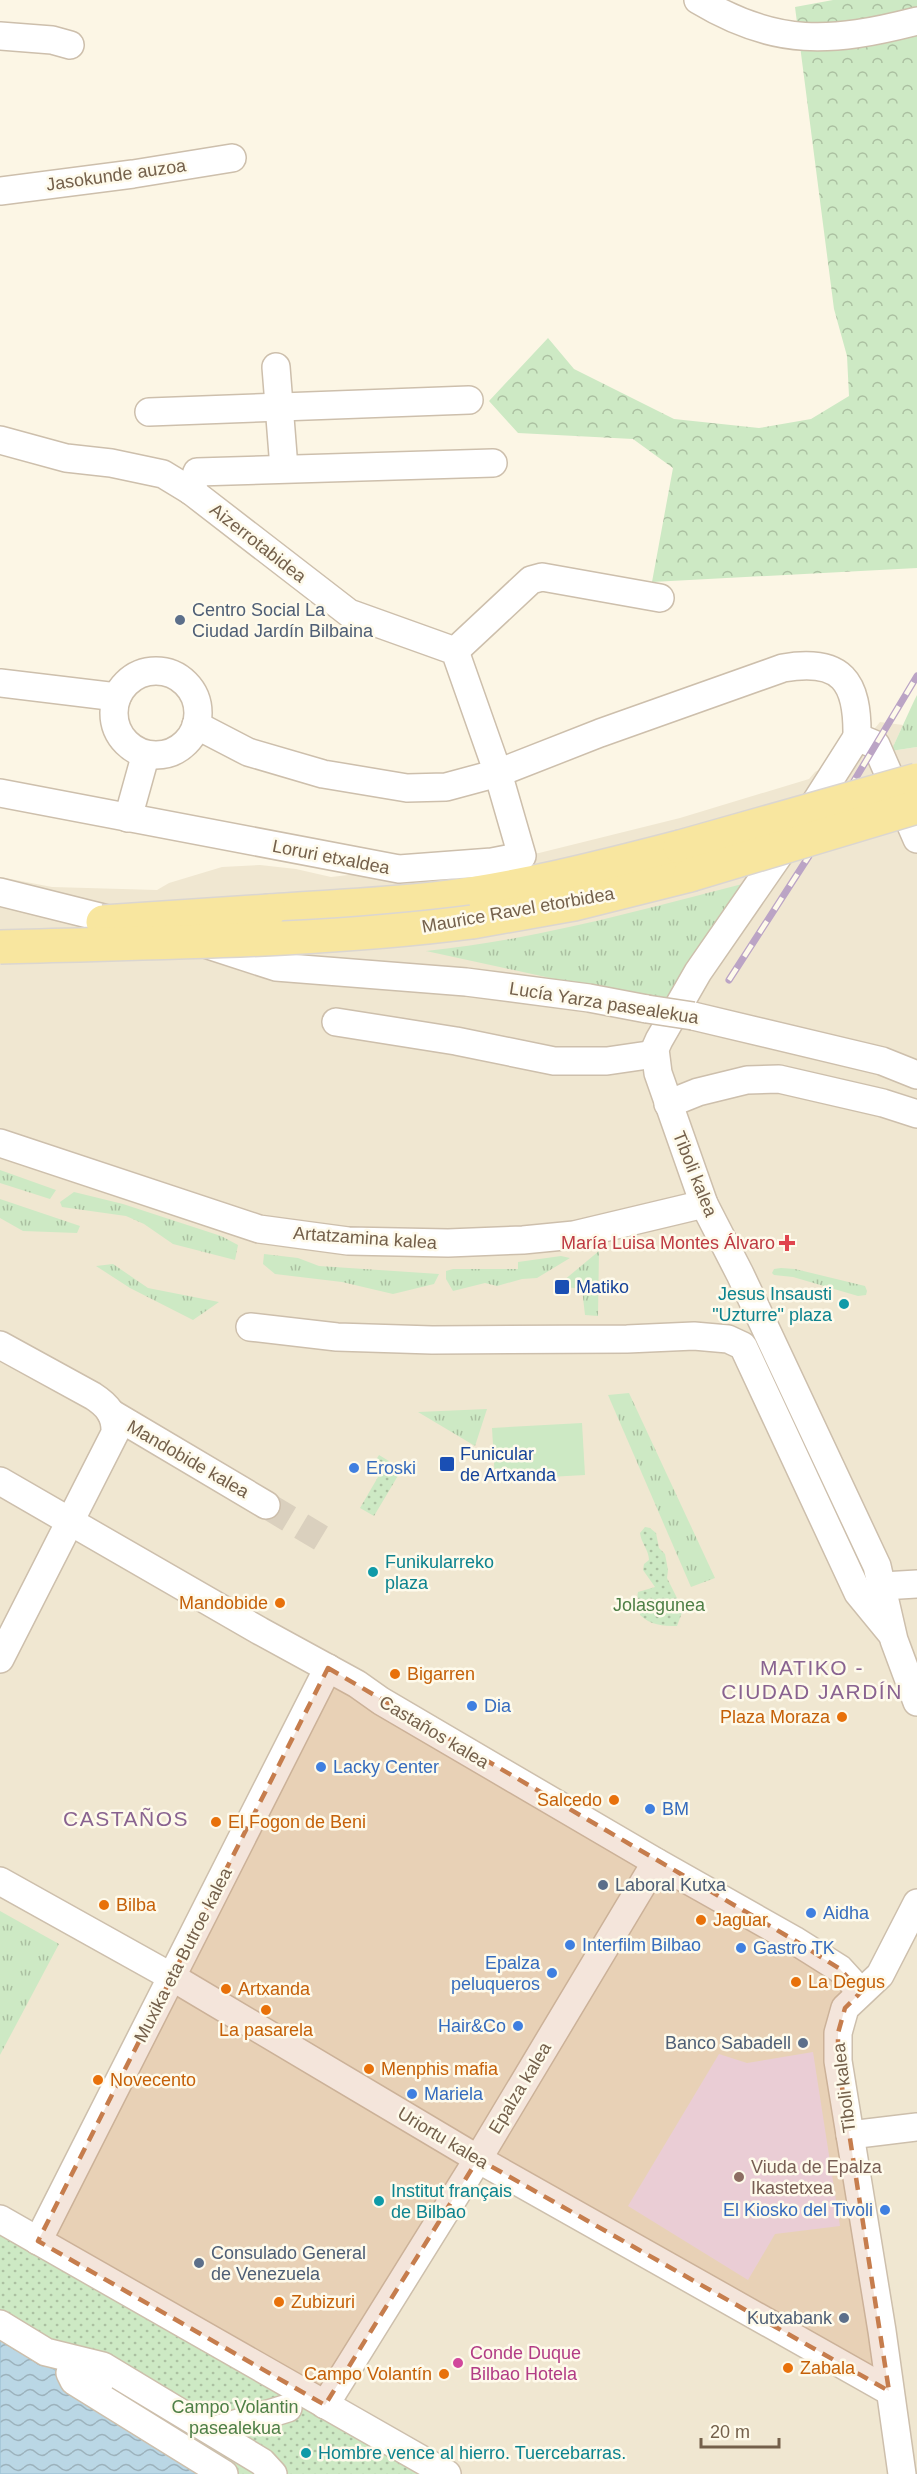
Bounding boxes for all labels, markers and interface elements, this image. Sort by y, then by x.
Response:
street label: Jasokunde auzoa [45,155,188,195]
street label: Aizerrotabidea [206,499,311,587]
place label: Centro Social La Ciudad Jardín Bilbaina [192,600,374,641]
marker: Centro Social La Ciudad Jardín Bilbaina [173,613,187,627]
street label: Loruri etxaldea [271,836,392,878]
street label: Maurice Ravel etorbidea [420,883,617,937]
street label: Lucía Yarza pasealekua [508,978,701,1028]
street label: Tiboli kalea [669,1128,722,1221]
street label: Artatzamina kalea [292,1223,439,1253]
place label: María Luisa Montes Álvaro [561,1233,775,1253]
marker: María Luisa Montes Álvaro [780,1236,794,1250]
place label: Matiko [576,1277,629,1297]
marker: Matiko [553,1278,571,1296]
place label: Jesus Insausti "Uzturre" plaza [712,1284,833,1325]
marker: Jesus Insausti "Uzturre" plaza [837,1297,851,1311]
street label: Mandobide kalea [124,1416,253,1502]
place label: Funicular de Artxanda [460,1444,557,1485]
marker: Funicular de Artxanda [438,1455,456,1473]
place label: Eroski [366,1458,416,1478]
marker: Eroski [347,1461,361,1475]
place label: Funikularreko plaza [385,1552,494,1593]
marker: Funikularreko plaza [366,1565,380,1579]
place label: Mandobide [179,1593,268,1613]
park label: Jolasgunea [613,1595,706,1615]
marker: Mandobide [273,1596,287,1610]
district label: MATIKO - CIUDAD JARDÍN [721,1656,903,1703]
place label: Bigarren [407,1664,475,1684]
marker: Bigarren [388,1667,402,1681]
street label: Castaños kalea [376,1691,493,1773]
place label: Dia [484,1696,512,1716]
marker: Dia [465,1699,479,1713]
place label: Plaza Moraza [720,1707,831,1727]
marker: Plaza Moraza [835,1710,849,1724]
place label: Lacky Center [333,1757,439,1777]
marker: Lacky Center [314,1760,328,1774]
place label: Salcedo [537,1790,602,1810]
marker: Salcedo [607,1793,621,1807]
place label: BM [662,1799,689,1819]
marker: BM [643,1802,657,1816]
district label: CASTAÑOS [63,1807,189,1830]
place label: El Fogon de Beni [228,1812,366,1832]
marker: El Fogon de Beni [209,1815,223,1829]
street label: Muxika eta Butroe kalea [130,1864,236,2046]
place label: Laboral Kutxa [615,1875,727,1895]
marker: Laboral Kutxa [596,1878,610,1892]
place label: Bilba [116,1895,157,1915]
marker: Bilba [97,1898,111,1912]
place label: Aidha [823,1903,870,1923]
marker: Aidha [804,1906,818,1920]
place label: Jaguar [713,1910,768,1930]
marker: Jaguar [694,1913,708,1927]
place label: Interfilm Bilbao [582,1935,701,1955]
marker: Interfilm Bilbao [563,1938,577,1952]
place label: Gastro TK [753,1938,835,1958]
marker: Gastro TK [734,1941,748,1955]
place label: Epalza peluqueros [451,1953,541,1994]
marker: Epalza peluqueros [545,1966,559,1980]
place label: La Degus [808,1972,885,1992]
marker: La Degus [789,1975,803,1989]
place label: Artxanda [238,1979,311,1999]
marker: Artxanda [219,1982,233,1996]
marker: La pasarela [259,2003,273,2017]
place label: Hair&Co [438,2016,506,2036]
marker: Hair&Co [511,2019,525,2033]
place label: La pasarela [219,2020,314,2040]
place label: Banco Sabadell [665,2033,791,2053]
marker: Banco Sabadell [796,2036,810,2050]
street label: Epalza kalea [485,2038,556,2137]
street label: Tiboli kalea [828,2041,859,2134]
place label: Menphis mafia [381,2059,499,2079]
marker: Menphis mafia [362,2062,376,2076]
place label: Novecento [110,2070,196,2090]
marker: Novecento [91,2073,105,2087]
place label: Mariela [424,2084,484,2104]
marker: Mariela [405,2087,419,2101]
street label: Uriortu kalea [394,2103,493,2173]
place label: Viuda de Epalza Ikastetxea [751,2157,883,2198]
marker: Viuda de Epalza Ikastetxea [732,2170,746,2184]
place label: Institut français de Bilbao [391,2181,512,2222]
marker: Institut français de Bilbao [372,2194,386,2208]
place label: El Kiosko del Tivoli [723,2200,873,2220]
marker: El Kiosko del Tivoli [878,2203,892,2217]
place label: Consulado General de Venezuela [211,2243,366,2284]
marker: Consulado General de Venezuela [192,2256,206,2270]
place label: Zubizuri [291,2292,355,2312]
marker: Zubizuri [272,2295,286,2309]
place label: Kutxabank [747,2308,833,2328]
marker: Kutxabank [837,2311,851,2325]
place label: Conde Duque Bilbao Hotela [470,2343,581,2384]
marker: Conde Duque Bilbao Hotela [451,2356,465,2370]
place label: Zabala [800,2358,856,2378]
marker: Zabala [781,2361,795,2375]
place label: Campo Volantín [304,2364,432,2384]
marker: Campo Volantín [437,2367,451,2381]
park label: Campo Volantin pasealekua [171,2397,299,2438]
scale bar [701,2411,779,2449]
text: 20 m [710,2422,750,2442]
place label: Hombre vence al hierro. Tuercebarras. [318,2443,626,2463]
marker: Hombre vence al hierro. Tuercebarras. [299,2446,313,2460]

